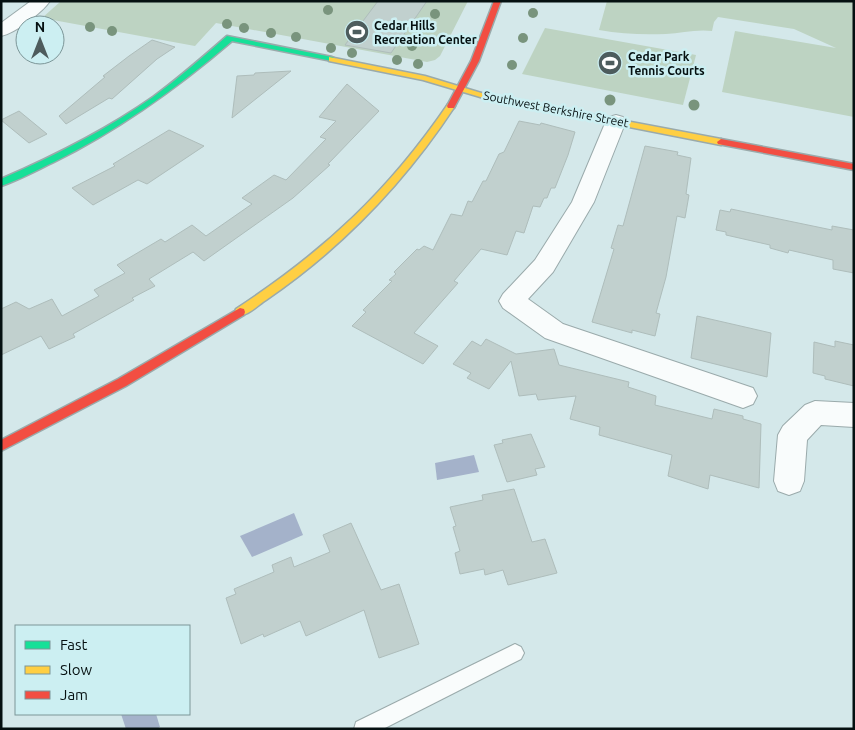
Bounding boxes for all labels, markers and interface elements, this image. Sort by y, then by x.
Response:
north arrow [15,15,65,65]
text: N [35,19,45,35]
sports icon: Cedar Hills Recreation Center [344,19,370,45]
place label: Cedar Hills Recreation Center [374,19,477,46]
sports icon: Cedar Park Tennis Courts [597,50,623,76]
place label: Cedar Park Tennis Courts [628,50,705,77]
street label: Southwest Berkshire Street [482,89,630,130]
legend [15,625,190,715]
text: Fast [60,636,88,653]
text: Slow [60,661,93,678]
text: Jam [60,686,88,703]

